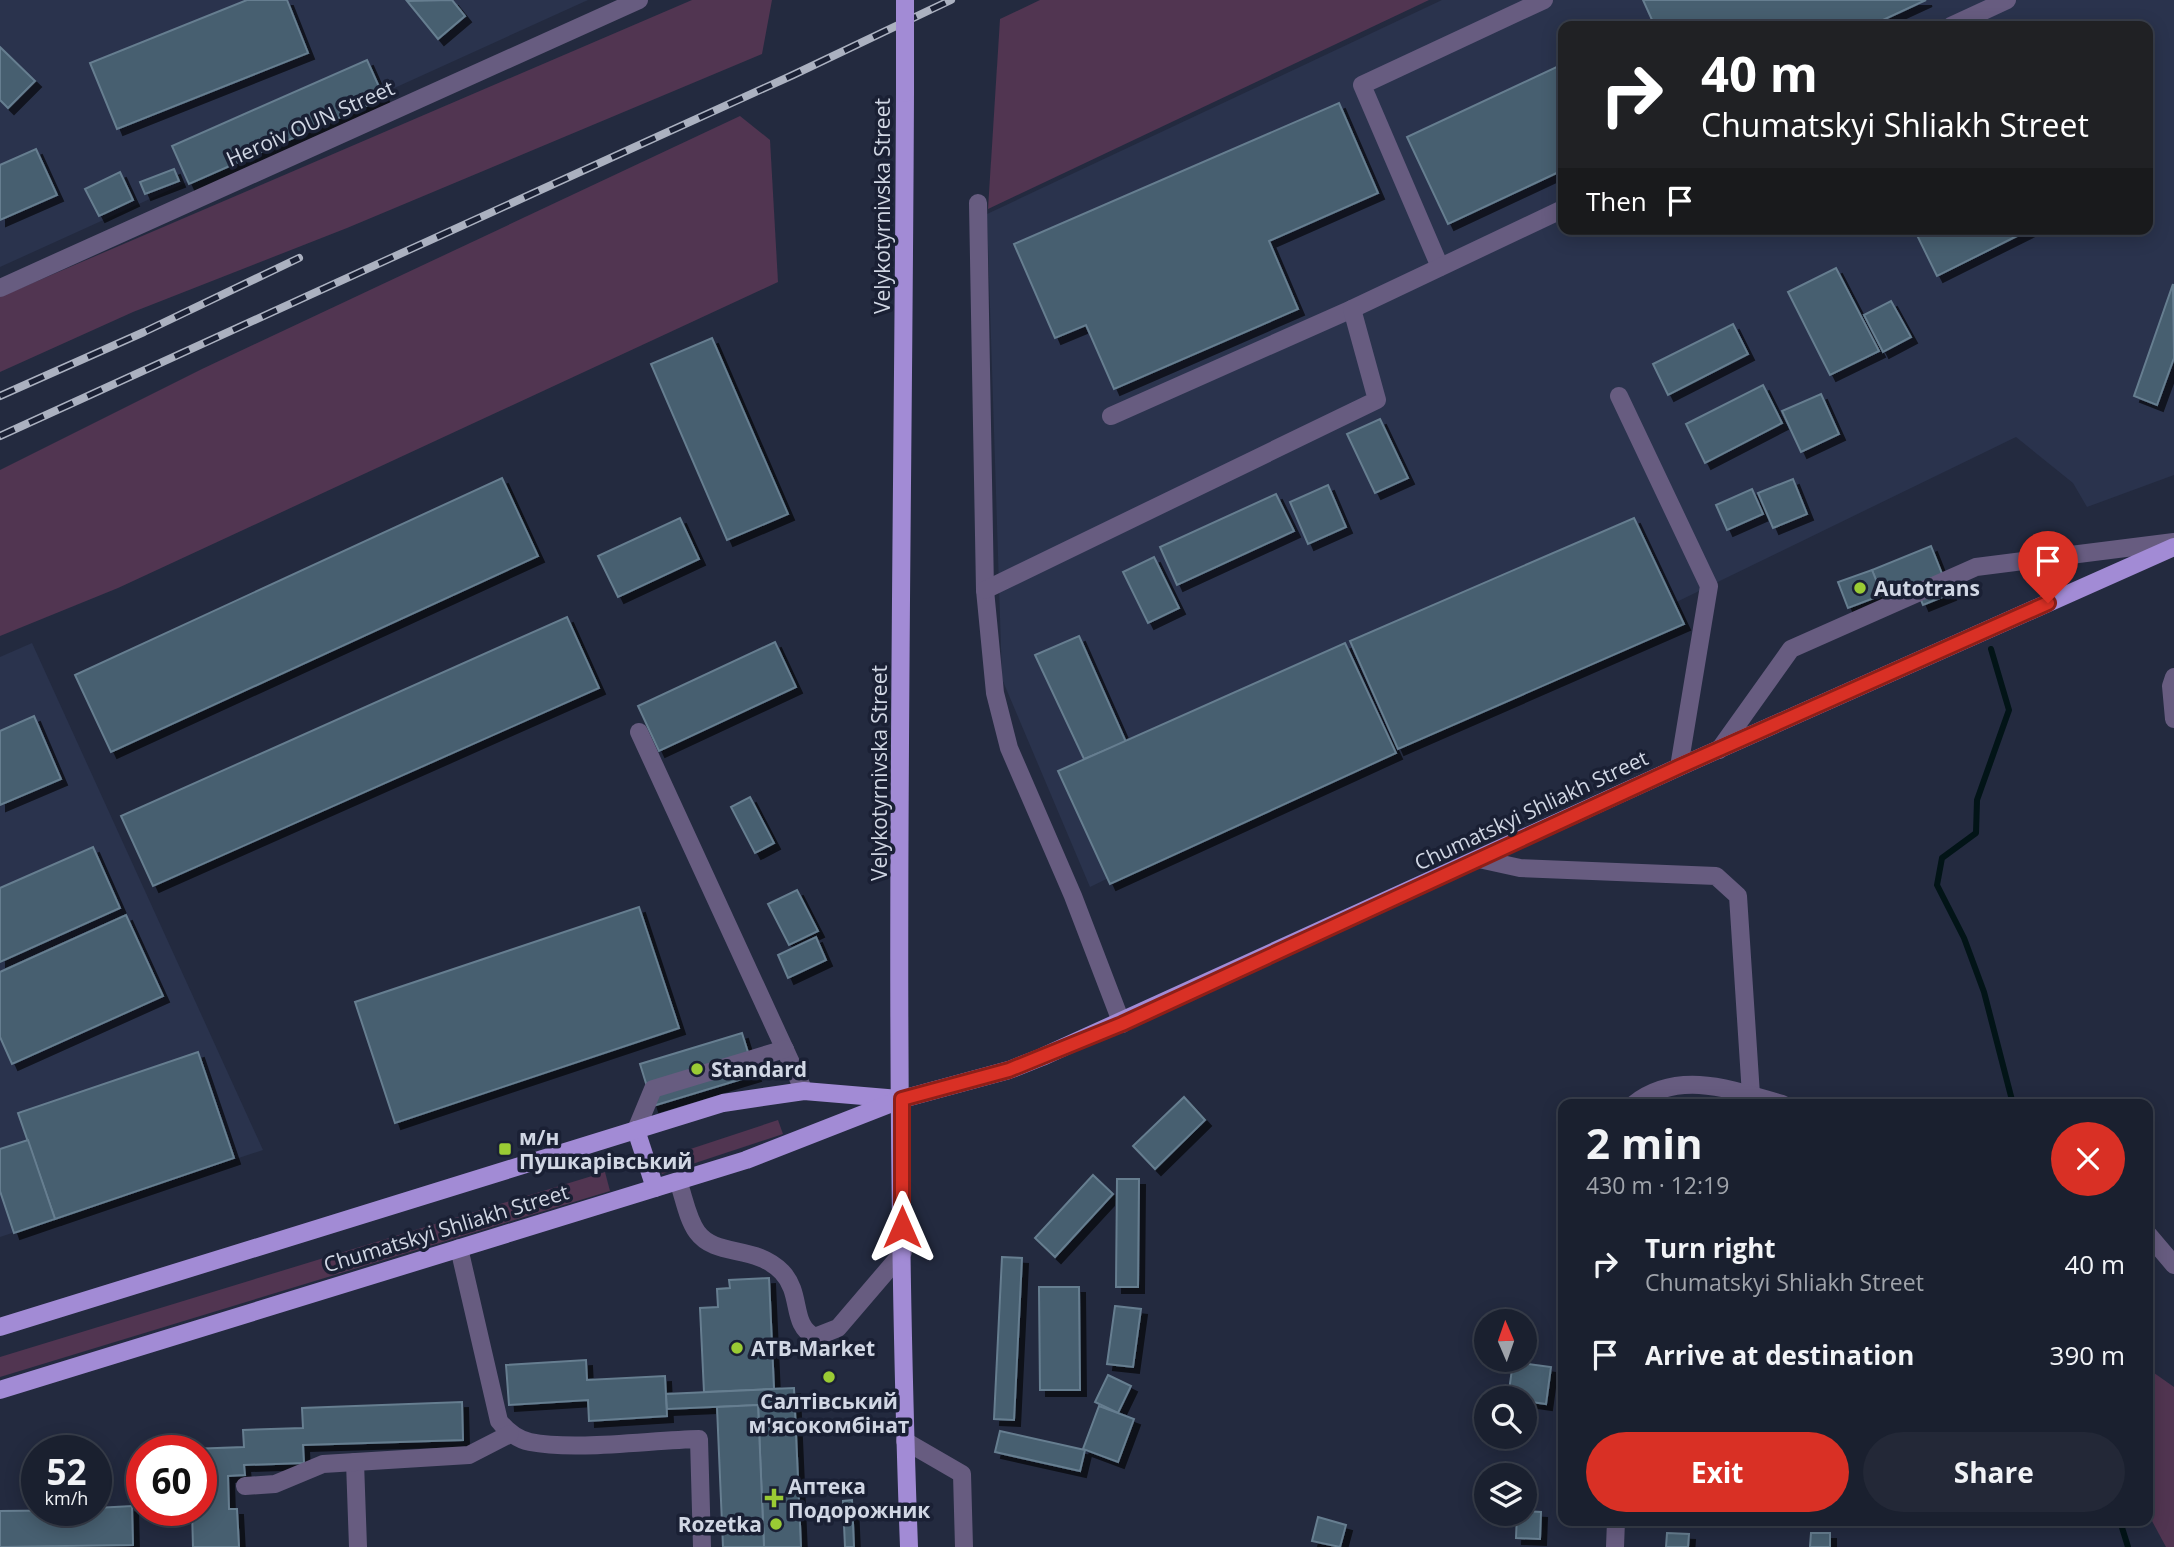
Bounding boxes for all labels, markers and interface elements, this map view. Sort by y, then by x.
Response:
text: 40 m [1701,40,1818,106]
icon: right [1586,49,1677,140]
street label: Heroiv OUN Street [221,73,399,173]
street label: Velykotyrnivska Street [868,98,896,314]
text: Chumatskyi Shliakh Street [1701,103,2089,146]
icon: arrive [1661,182,1699,220]
text: Then [1586,183,1647,219]
pin [2018,531,2078,603]
icon: arrive [2029,542,2067,580]
place label: Autotrans [1874,574,1980,602]
marker: Autotrans [1852,580,1868,596]
street label: Velykotyrnivska Street [865,665,893,881]
street label: Chumatskyi Shliakh Street [1410,744,1652,876]
place label: Standard [711,1055,807,1083]
marker: Standard [689,1061,705,1077]
text: 2 min [1586,1114,1703,1171]
button: close [2051,1122,2125,1196]
place label: м/н Пушкарівський [519,1123,692,1175]
marker: м/н Пушкарівський [497,1141,513,1157]
text: 430 m · 12:19 [1586,1169,1729,1201]
street label: Chumatskyi Shliakh Street [320,1177,572,1279]
position arrow [865,1190,939,1264]
text: Turn right [1645,1230,1776,1266]
icon: right [1586,1245,1624,1283]
text: 40 m [2064,1246,2125,1282]
text: Chumatskyi Shliakh Street [1645,1266,1924,1298]
north arrow [1474,1309,1536,1372]
map controls [1474,1309,1537,1526]
place label: ATB-Market [751,1334,875,1362]
icon: arrive [1586,1336,1624,1374]
text: Arrive at destination [1645,1337,1914,1373]
text: 390 m [2050,1337,2125,1373]
marker: ATB-Market [729,1340,745,1356]
marker: Салтівський м'ясокомбінат [821,1369,837,1385]
button: search [1474,1386,1537,1449]
place label: Салтівський м'ясокомбінат [749,1387,910,1439]
button: Exit [1586,1432,1849,1512]
button: Share [1863,1432,2125,1512]
speed limit sign: 60 [126,1435,217,1526]
text: 52 [46,1448,87,1495]
button: layers [1474,1463,1537,1526]
place label: Аптека Подорожник [788,1472,930,1524]
text: km/h [45,1486,88,1510]
marker: Аптека Подорожник [766,1490,782,1506]
place label: Rozetka [678,1510,762,1538]
marker: Rozetka [768,1516,784,1532]

